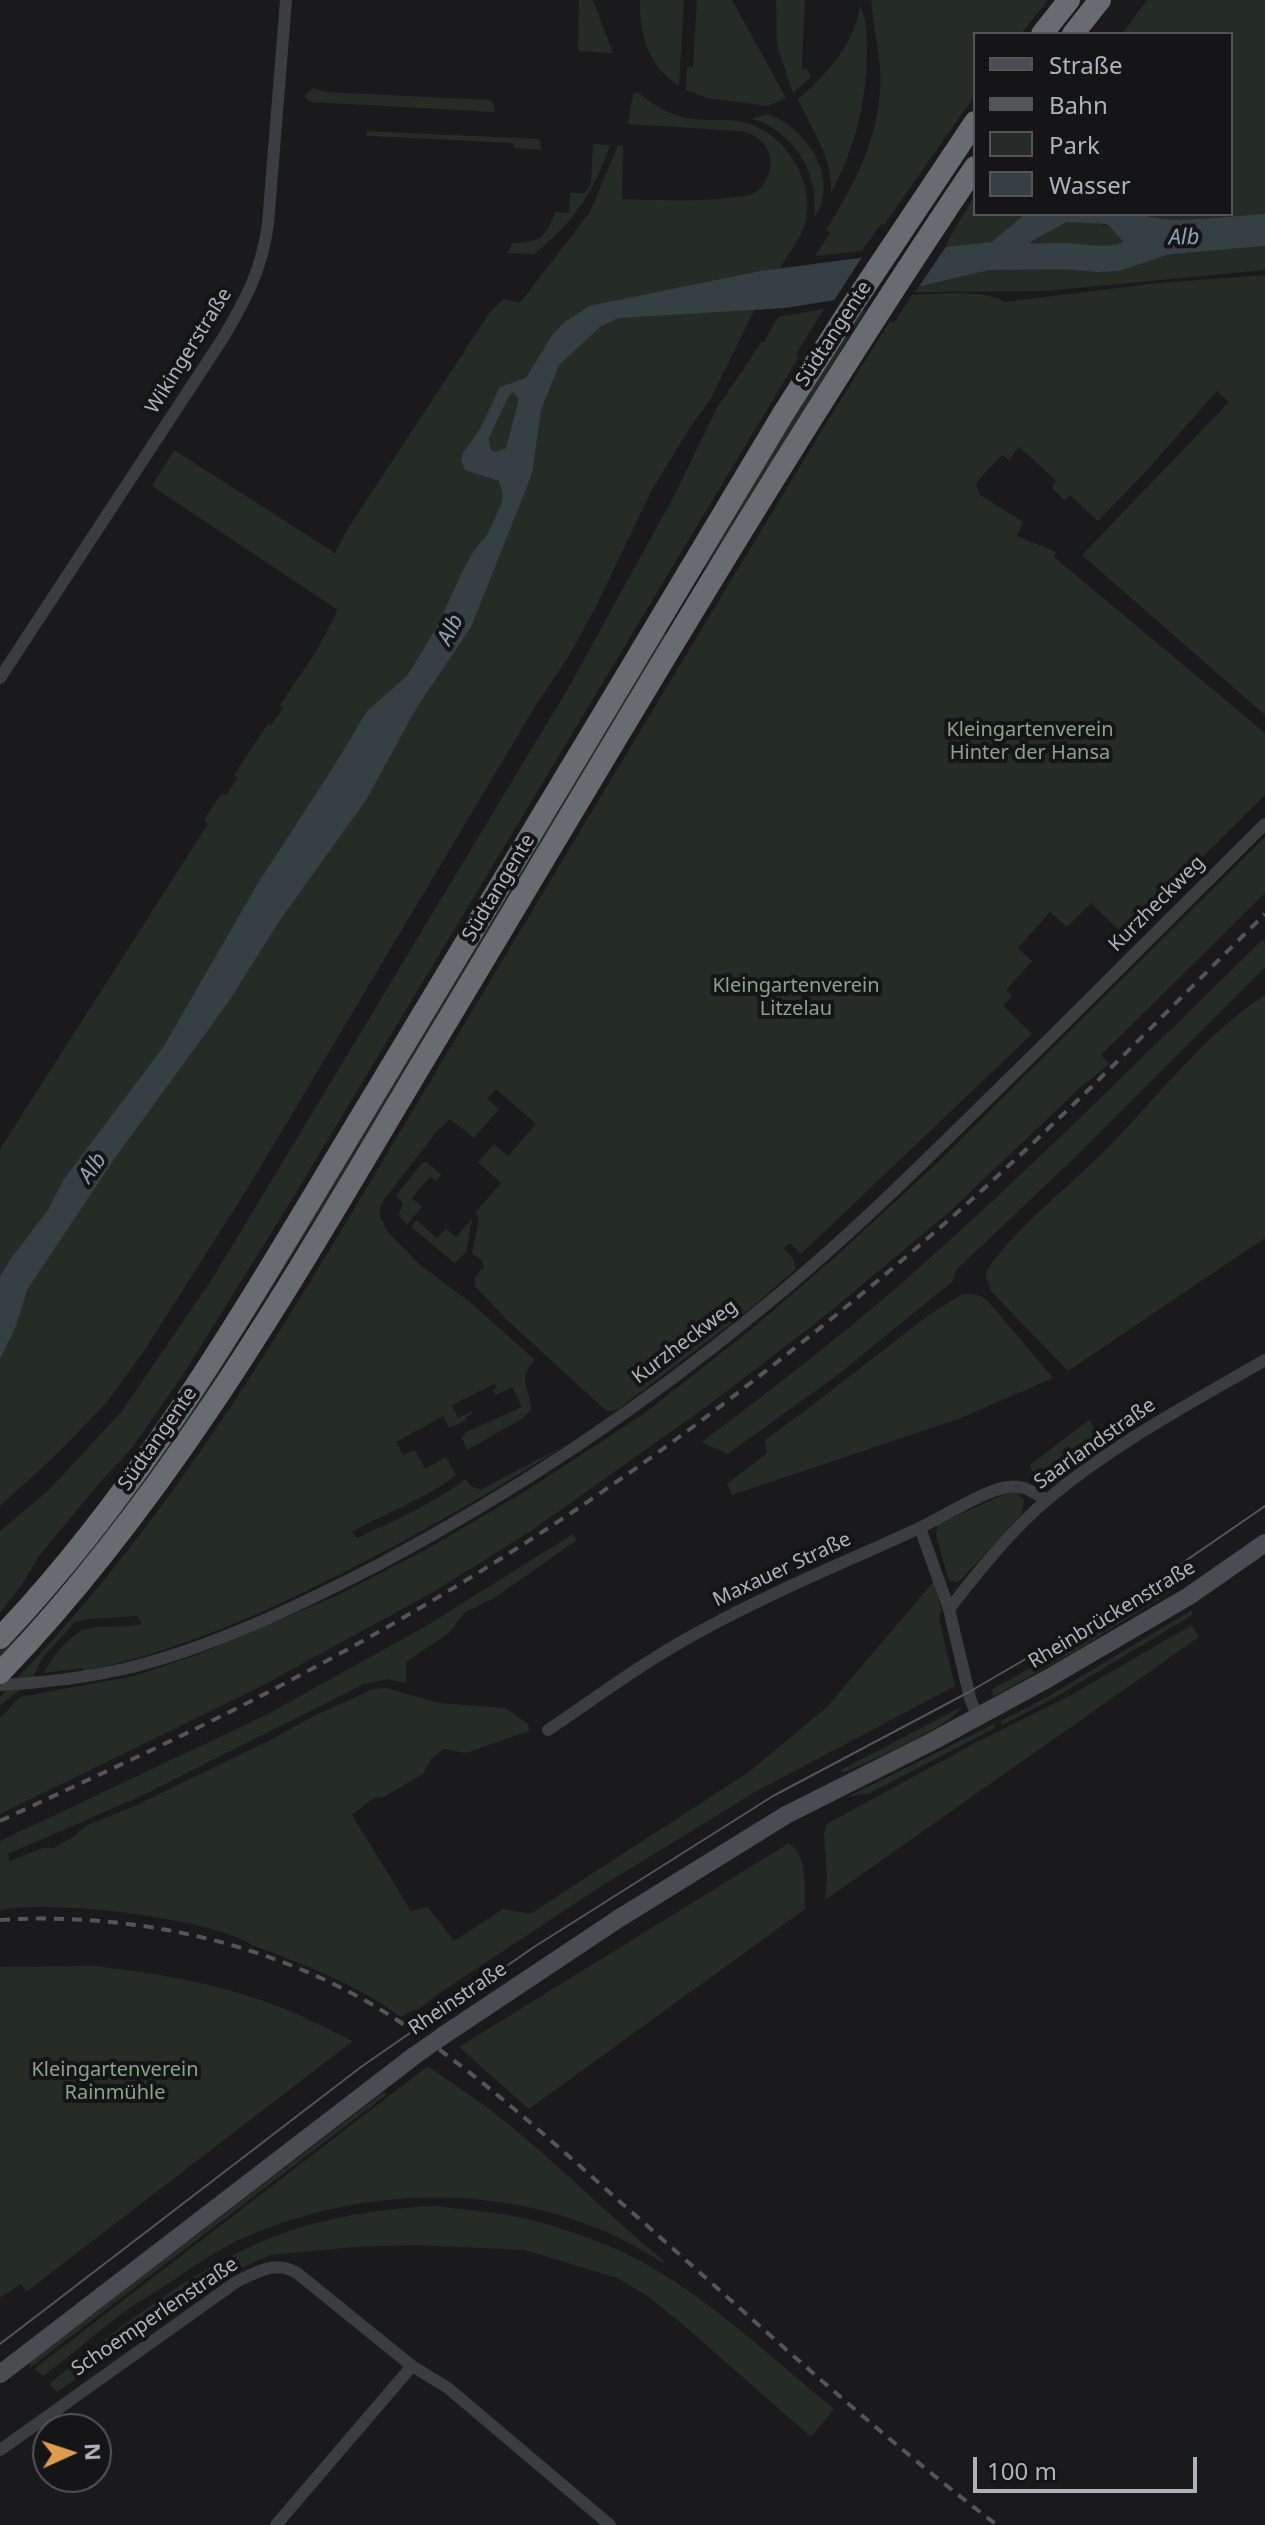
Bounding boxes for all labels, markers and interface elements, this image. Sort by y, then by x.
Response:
legend [973,32,1233,216]
text: Straße [1049,48,1122,81]
text: Bahn [1049,88,1108,121]
text: Park [1049,128,1100,161]
text: Wasser [1049,168,1131,201]
water label: Alb [1168,225,1200,251]
street label: Südtangente [791,277,877,391]
street label: Wikingerstraße [141,284,237,418]
water label: Alb [432,610,470,650]
park label: Kleingartenverein Hinter der Hansa [946,718,1114,765]
street label: Südtangente [458,830,540,946]
street label: Kurzheckweg [1104,851,1210,957]
park label: Kleingartenverein Litzelau [712,974,880,1021]
water label: Alb [73,1148,113,1188]
street label: Kurzheckweg [628,1295,742,1389]
street label: Südtangente [114,1383,202,1495]
street label: Saarlandstraße [1030,1393,1160,1495]
street label: Maxauer Straße [709,1528,855,1612]
street label: Rheinbrückenstraße [1024,1556,1200,1674]
street label: Rheinstraße [404,1957,512,2041]
park label: Kleingartenverein Rainmühle [31,2058,199,2105]
street label: Schoemperlenstraße [67,2252,243,2382]
north arrow [32,2413,112,2493]
scale bar [977,2441,1201,2491]
text: N [79,2442,109,2462]
text: 100 m [987,2454,1057,2487]

